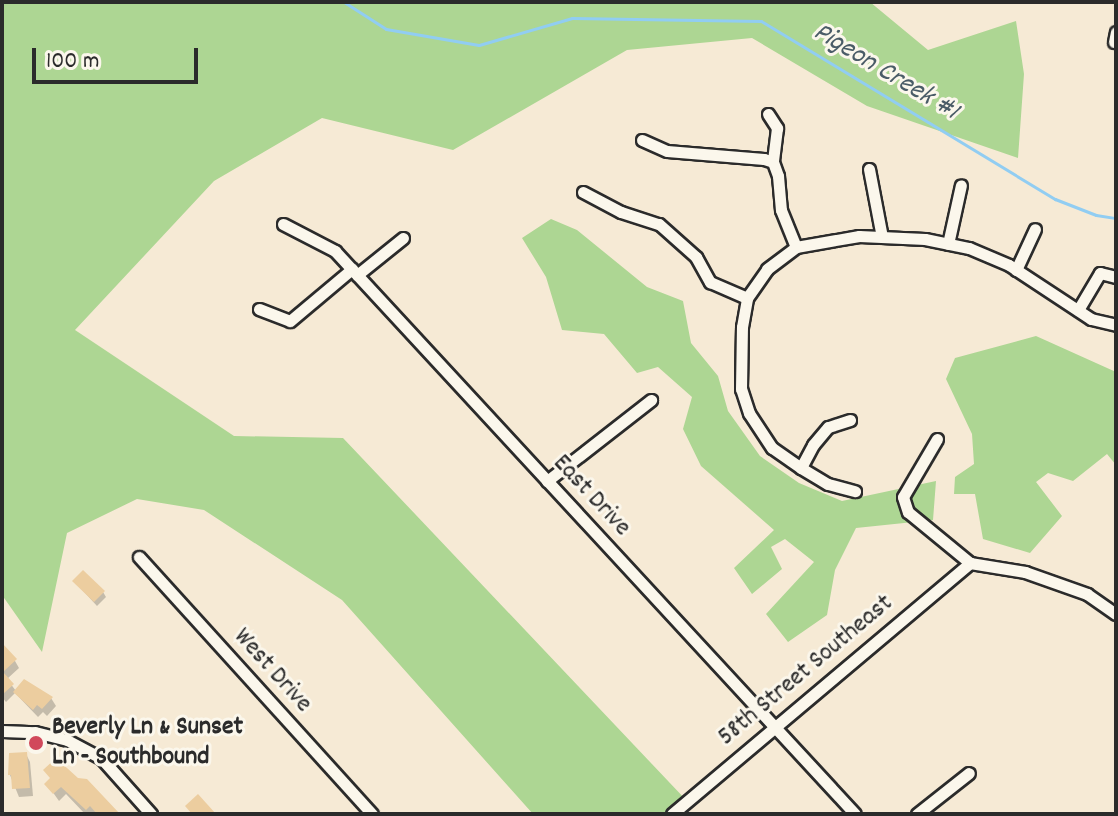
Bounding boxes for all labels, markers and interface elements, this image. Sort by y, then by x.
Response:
water label: Pigeon Creek #1 [806,17,964,129]
scale bar [36,32,202,82]
text: 100 m [46,45,99,79]
street label: East Drive [545,449,637,543]
street label: 58th Street Southeast [712,589,900,753]
street label: West Drive [226,622,318,720]
place label: Beverly Ln & Sunset Ln - Southbound [52,712,243,774]
marker: Beverly Ln & Sunset Ln - Southbound [27,734,45,752]

